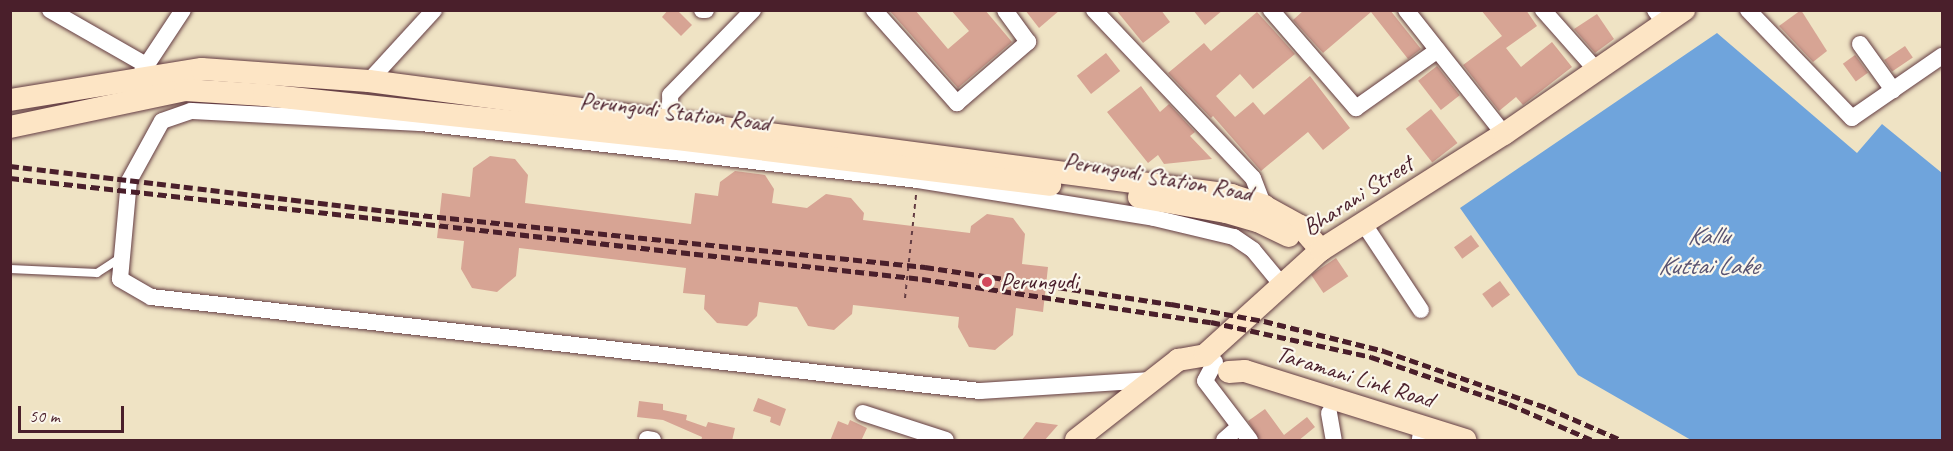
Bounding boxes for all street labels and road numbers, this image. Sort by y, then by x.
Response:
street label: Perungudi Station Road [578,86,772,138]
street label: Perungudi Station Road [1061,146,1255,208]
street label: Bharani Street [1297,150,1419,242]
street label: Taramani Link Road [1273,339,1437,415]

